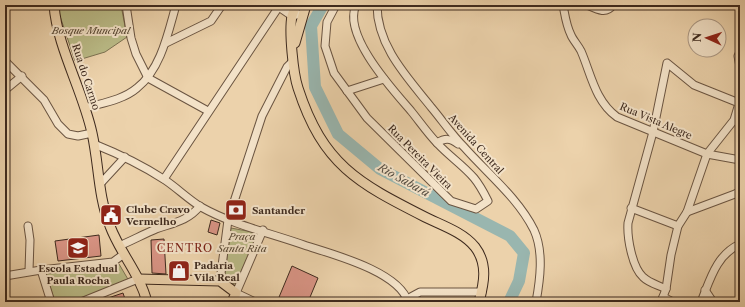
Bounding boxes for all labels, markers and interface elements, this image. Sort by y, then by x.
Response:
north arrow [687,18,727,58]
park label: Bosque Muncipal [51,24,132,37]
text: N [690,32,704,43]
street label: Rua do Carmo [69,42,103,112]
street label: Rua Vista Alegre [618,100,695,142]
street label: Avenida Central [445,111,506,177]
street label: Rua Pereira Vieira [385,122,455,192]
water label: Rio Sabará [375,160,433,200]
bank icon: Santander [223,197,249,223]
public building icon: Clube Cravo Vermelho [98,202,124,228]
place label: Clube Cravo Vermelho [125,203,190,228]
place label: Santander [252,204,305,217]
park label: Praça Santa Rita [216,230,267,255]
school or university icon: Escola Estadual Paula Rocha [65,235,91,261]
district label: CENTRO [157,241,213,255]
shop icon: Padaria Vila Real [166,258,192,284]
place label: Padaria Vila Real [193,259,240,284]
place label: Escola Estadual Paula Rocha [38,262,118,287]

